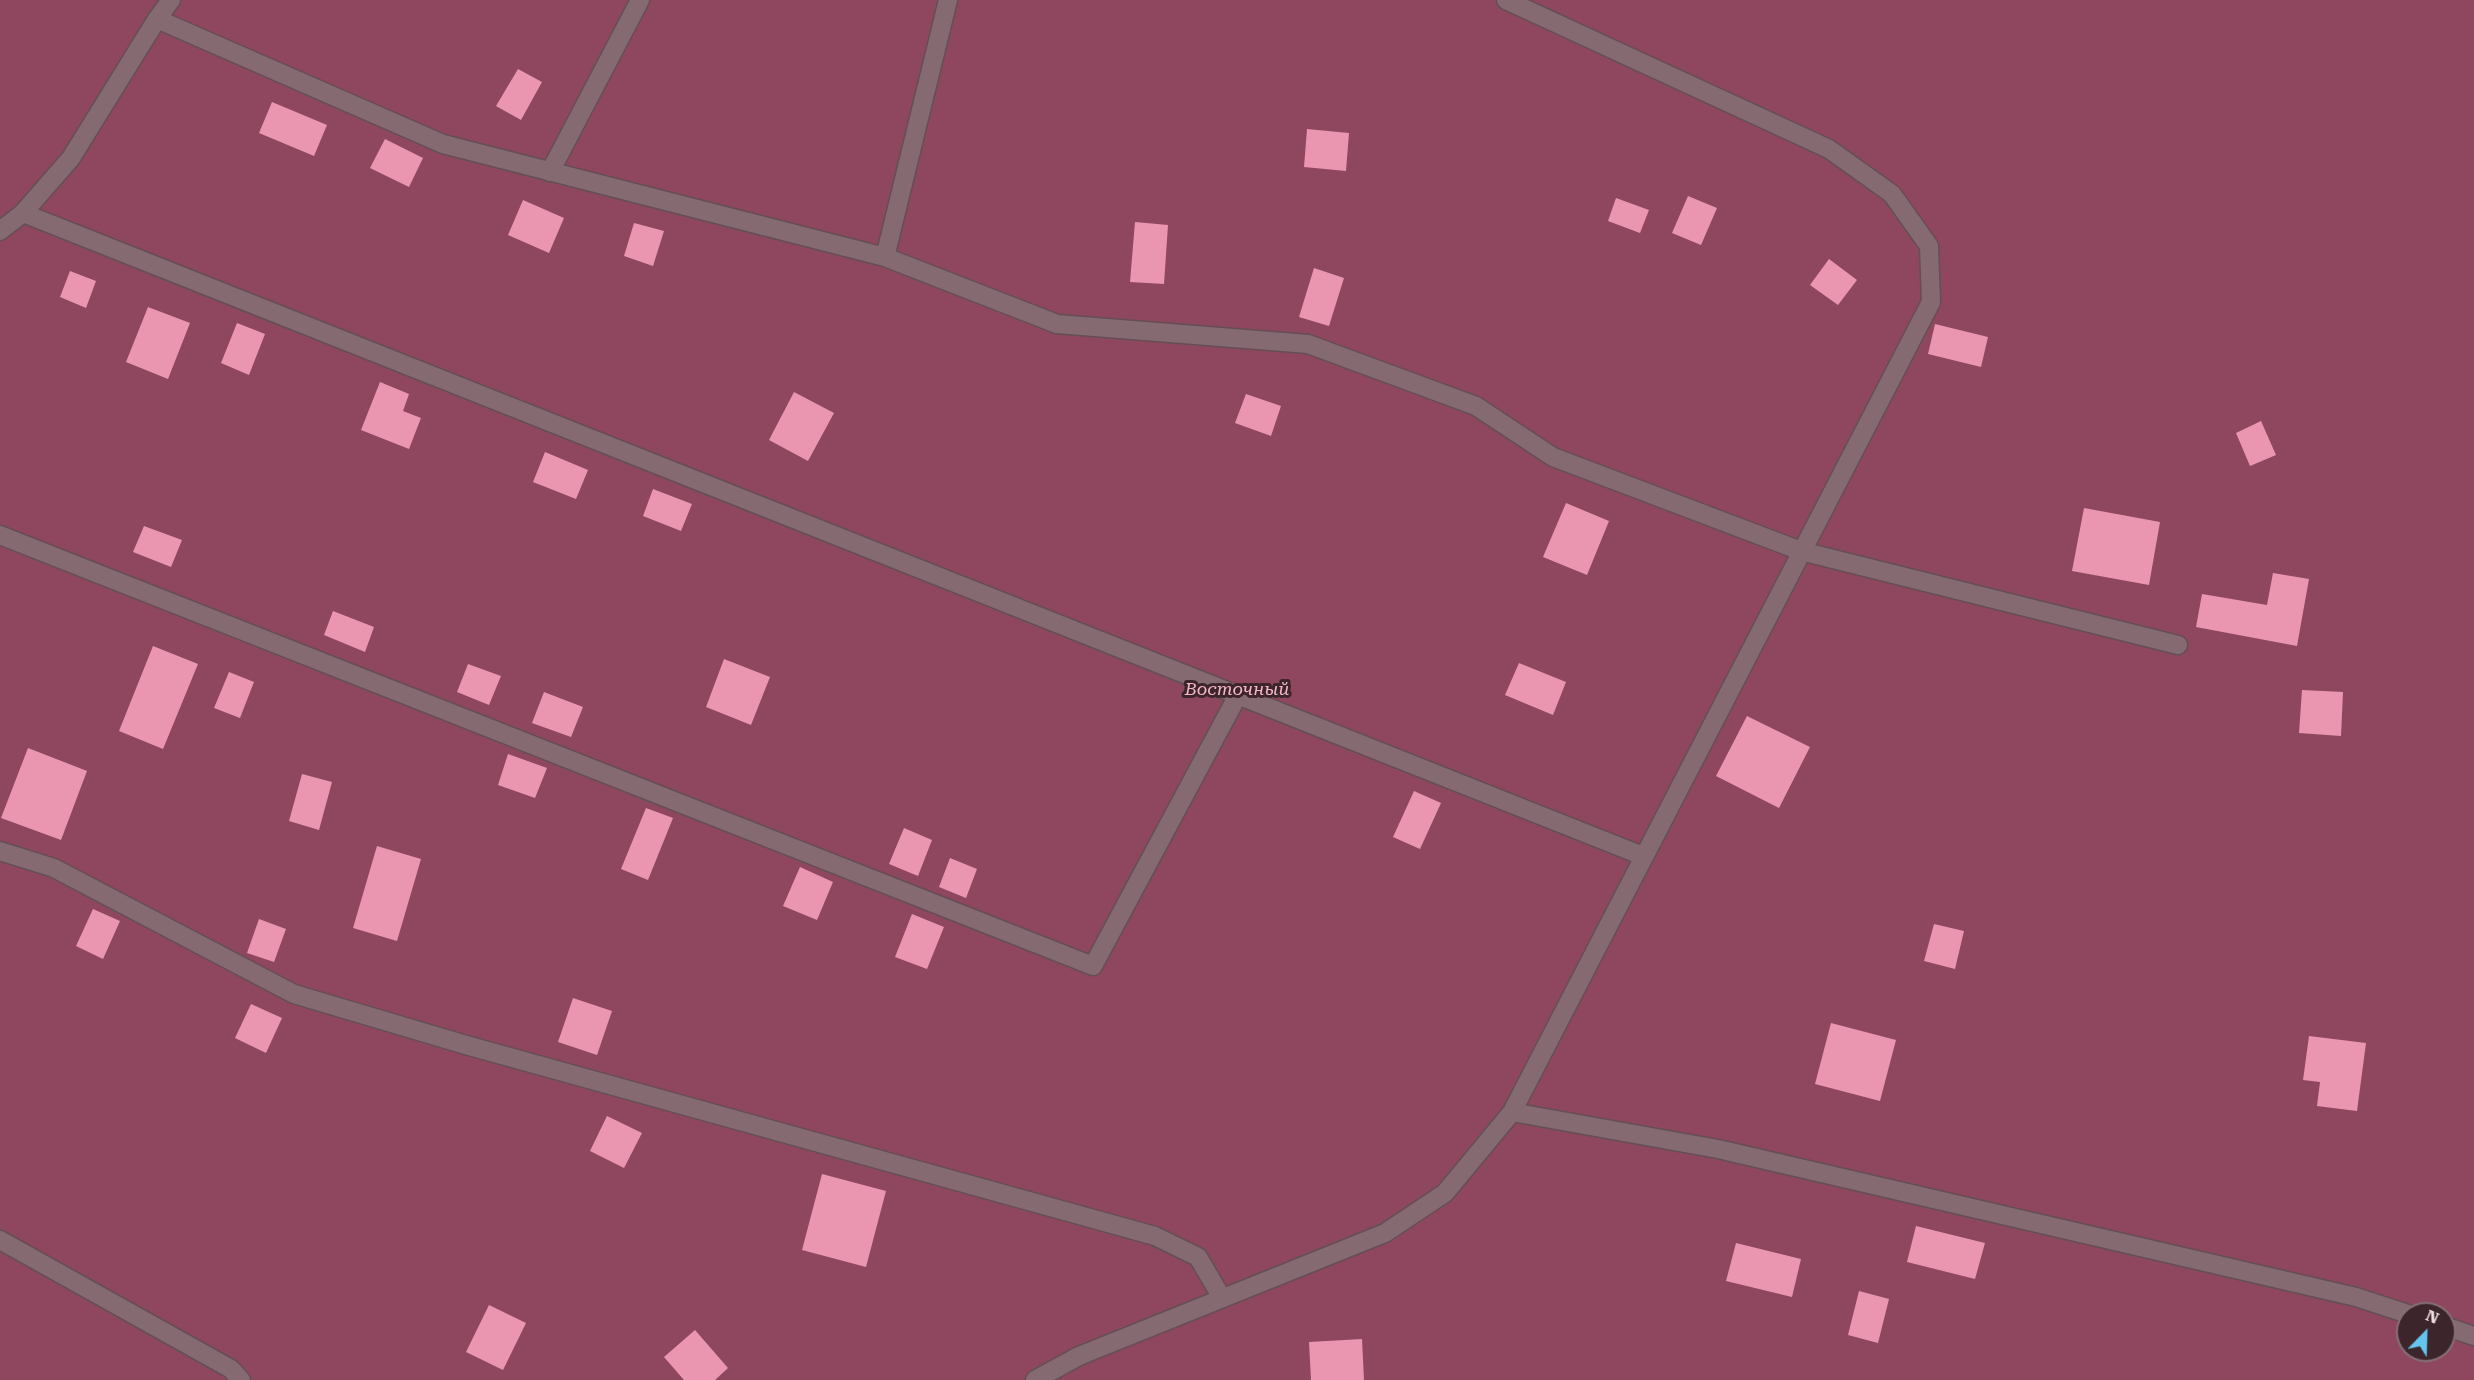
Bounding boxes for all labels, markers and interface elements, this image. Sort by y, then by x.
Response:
park label: Восточный [1185,679,1289,701]
north arrow [2396,1302,2456,1362]
text: N [2423,1306,2442,1328]

